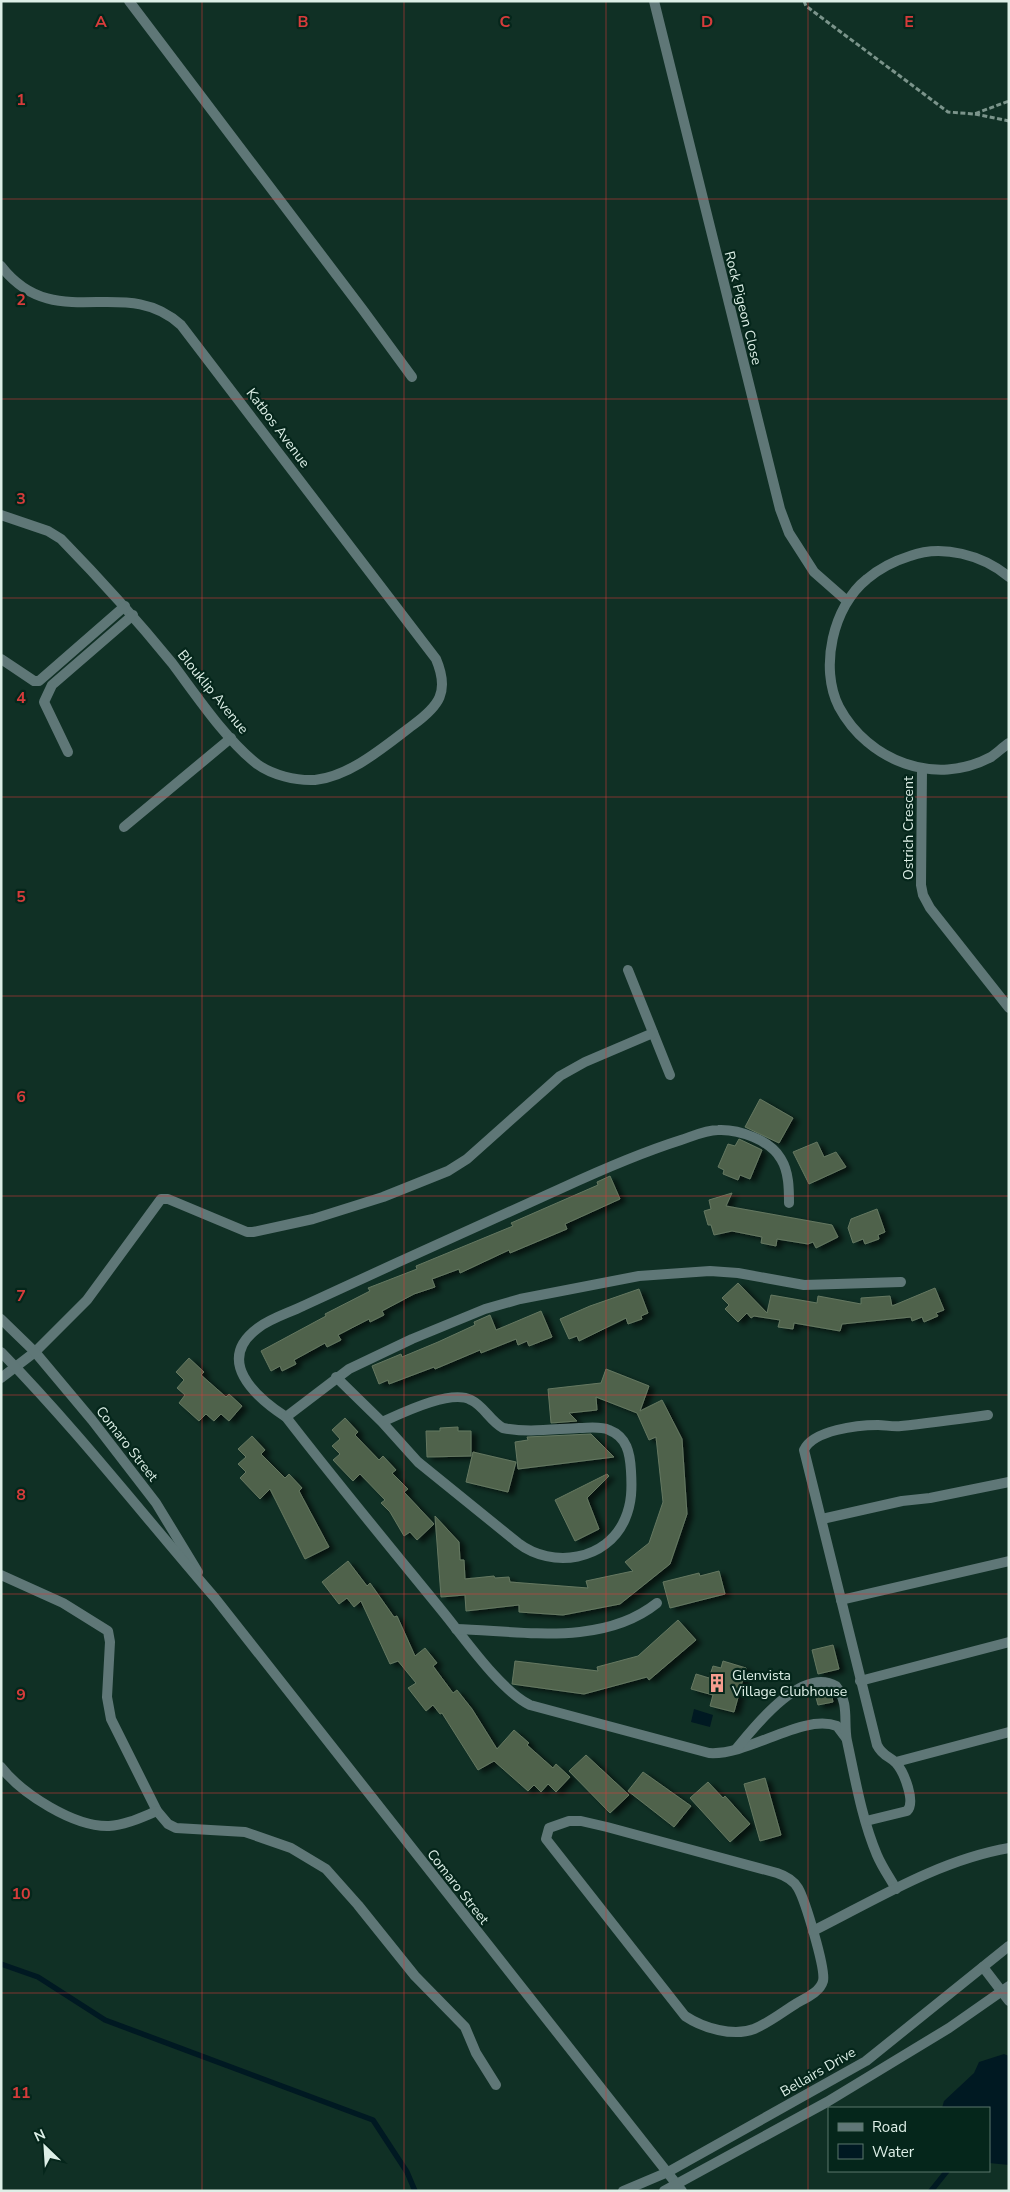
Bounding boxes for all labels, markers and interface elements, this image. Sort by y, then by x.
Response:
text: A [95,11,107,33]
text: B [297,11,309,33]
text: C [500,11,511,33]
text: D [701,11,713,33]
text: E [904,11,914,33]
text: 1 [16,89,26,111]
street label: Rock Pigeon Close [720,249,766,367]
text: 2 [16,289,26,311]
street label: Katbos Avenue [242,384,314,472]
text: 3 [16,488,26,510]
street label: Blouklip Avenue [173,646,253,738]
text: 4 [16,687,26,709]
street label: Ostrich Crescent [899,776,918,880]
text: 5 [16,886,26,908]
text: 6 [16,1086,26,1108]
text: 7 [16,1285,26,1307]
street label: Comaro Street [92,1402,162,1486]
text: 8 [16,1484,26,1506]
place label: Glenvista Village Clubhouse [731,1666,847,1701]
building icon: Glenvista Village Clubhouse [706,1672,728,1694]
text: 9 [16,1684,26,1706]
street label: Comaro Street [423,1845,493,1929]
text: 10 [11,1883,31,1905]
street label: Bellairs Drive [777,2043,859,2101]
text: 11 [11,2082,31,2104]
legend [828,2107,990,2172]
text: Road [872,2117,907,2137]
north arrow [20,2122,70,2172]
text: N [31,2125,48,2146]
text: Water [872,2142,915,2162]

